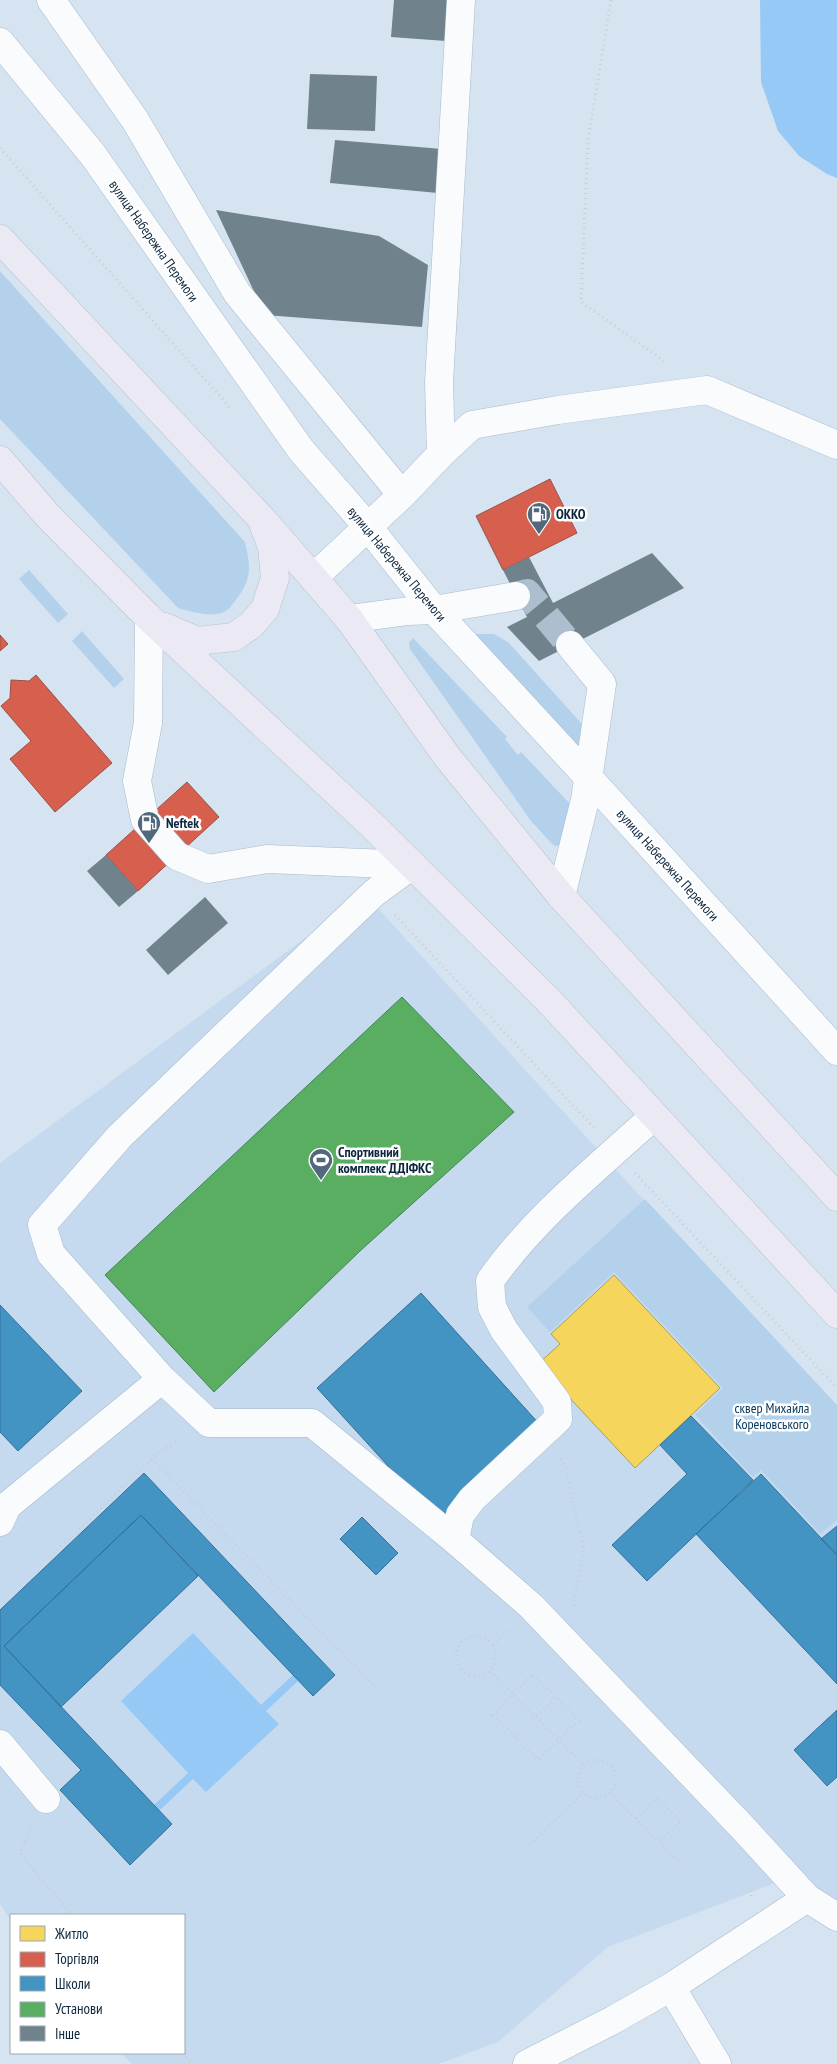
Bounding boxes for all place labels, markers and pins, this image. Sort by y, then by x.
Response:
fuel station icon: OKKO [526,501,552,535]
place label: OKKO [556,505,586,523]
fuel station icon: Neftek [136,810,162,844]
place label: Neftek [166,814,199,832]
place label: Спортивний комплекс ДДІФКС [338,1143,432,1177]
sports icon: Спортивний комплекс ДДІФКС [308,1147,334,1181]

